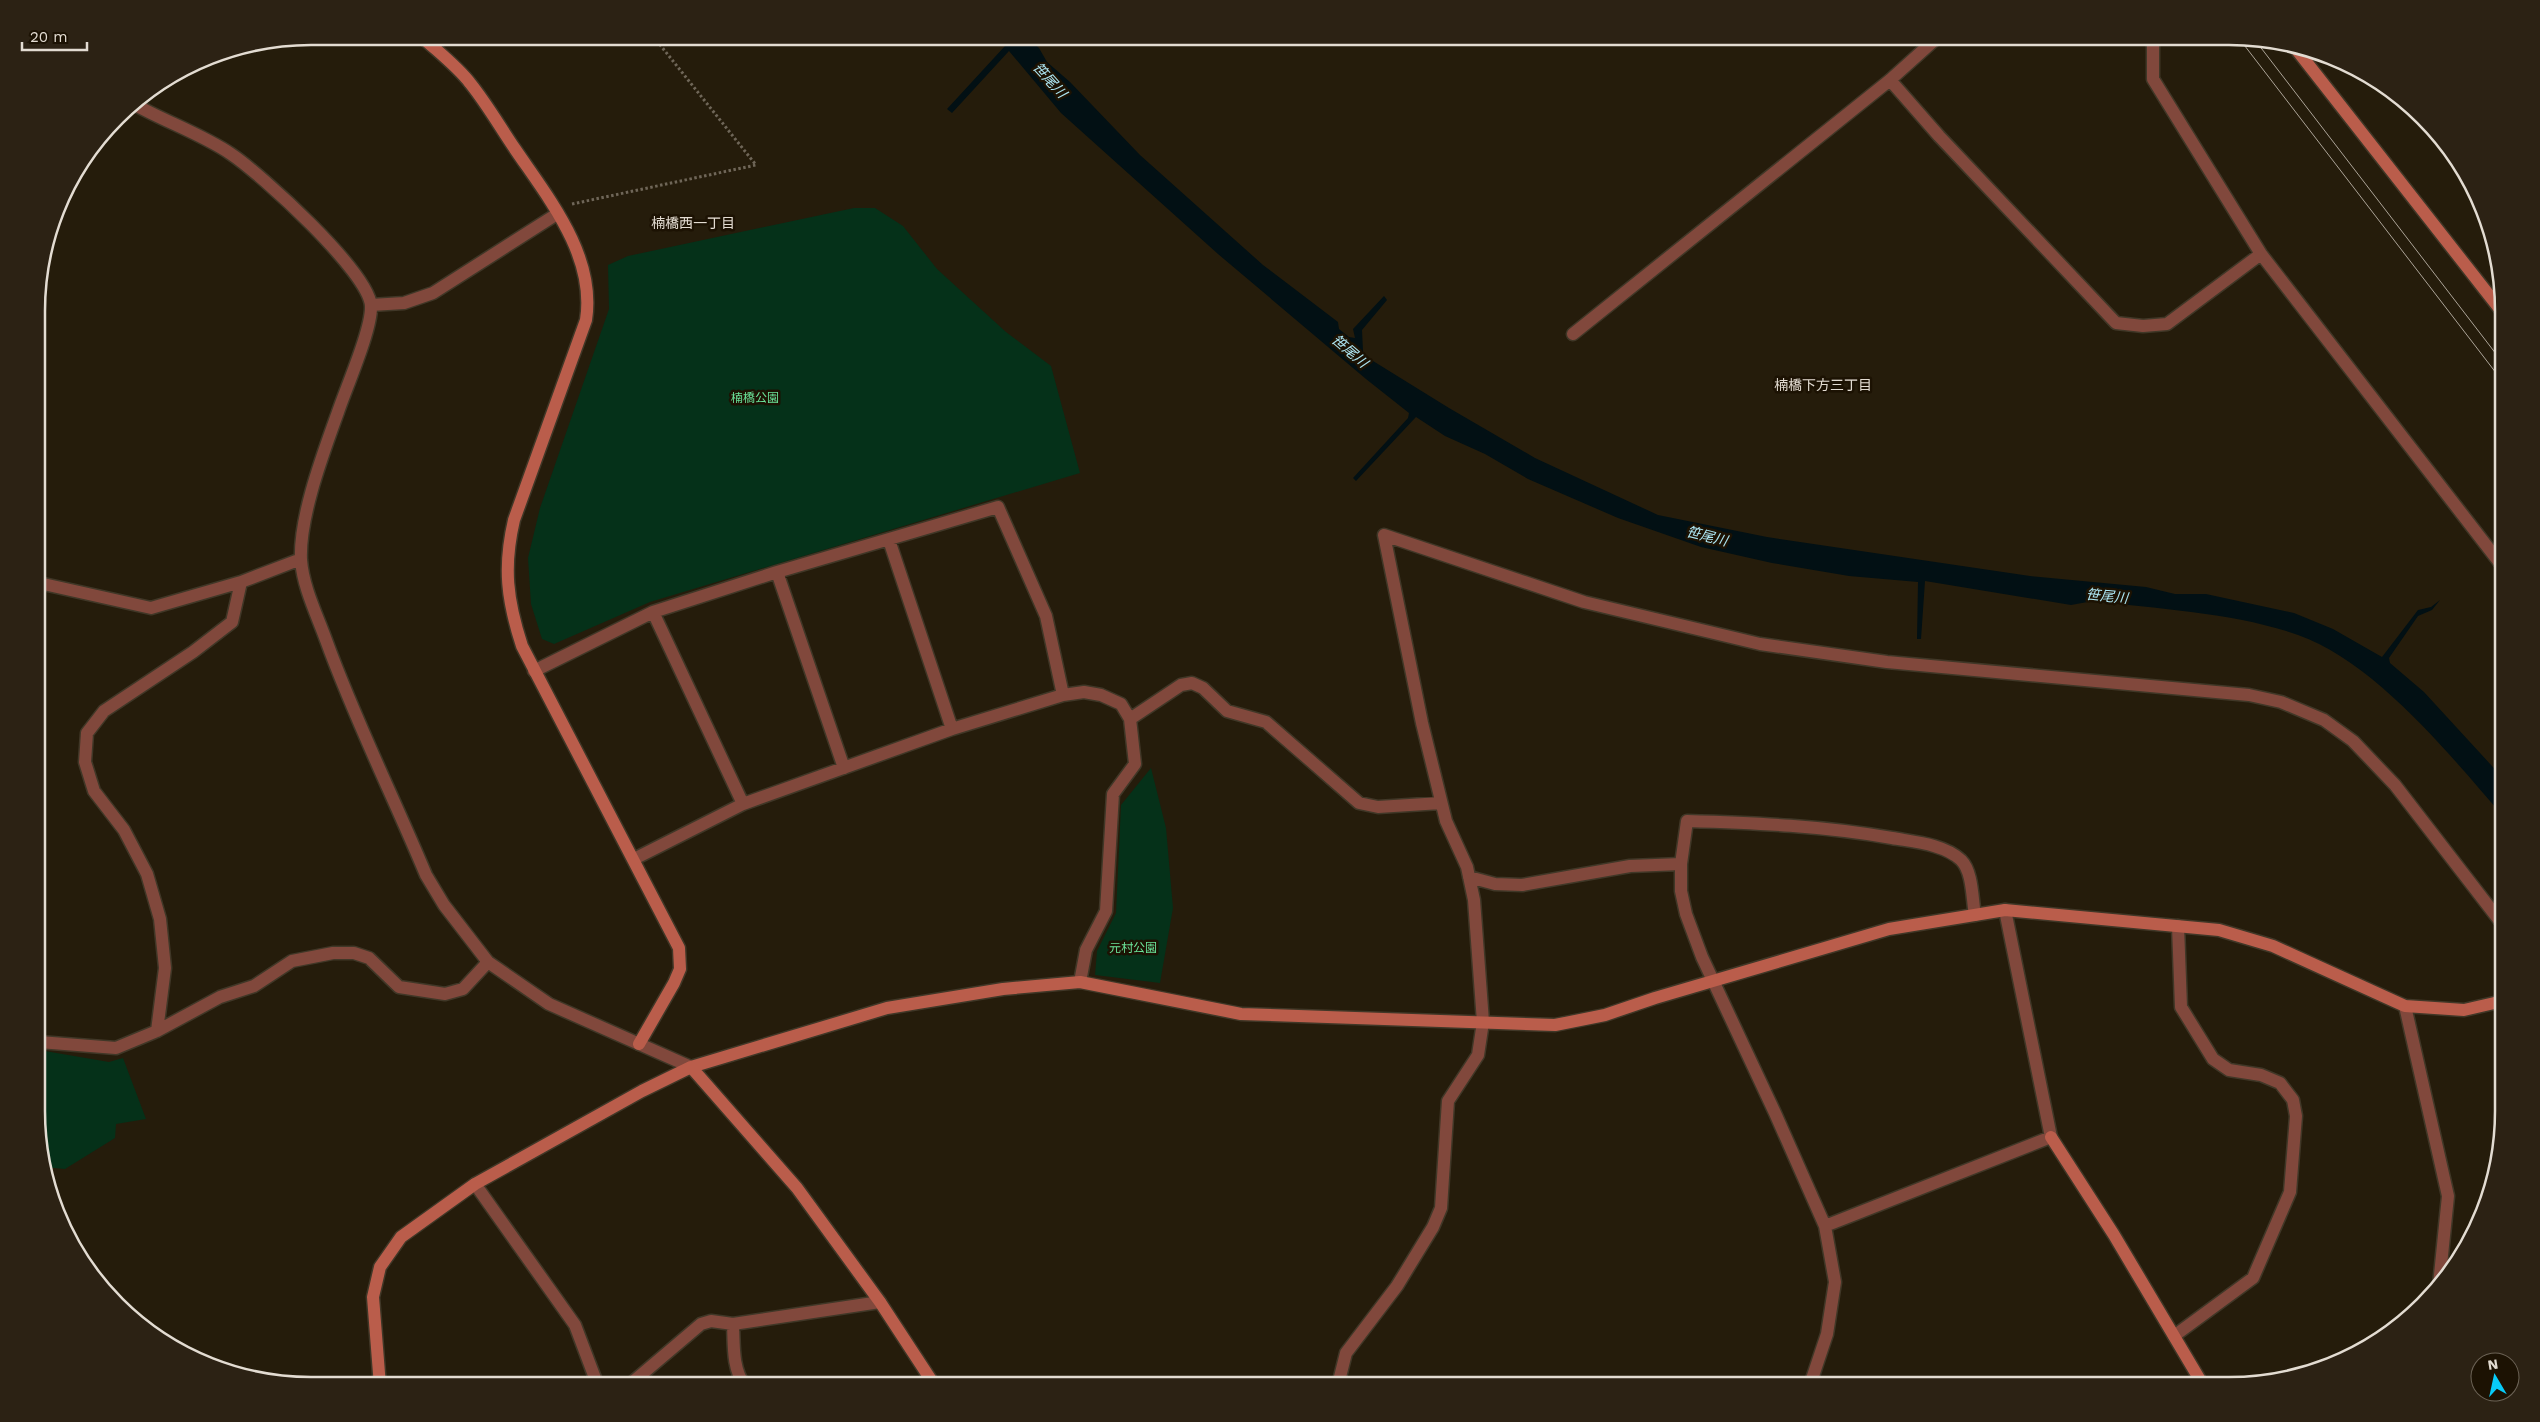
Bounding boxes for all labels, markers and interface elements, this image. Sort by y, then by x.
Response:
scale bar [22,20,88,52]
text: 20 m [30,28,68,46]
water label: 笹尾川 [1030,59,1071,102]
district label: 楠橋西一丁目 [651,215,735,231]
water label: 笹尾川 [1329,331,1373,372]
district label: 楠橋下方三丁目 [1774,377,1872,393]
park label: 楠橋公園 [731,391,779,405]
water label: 笹尾川 [1685,523,1731,549]
water label: 笹尾川 [2085,586,2131,606]
park label: 元村公園 [1109,941,1157,955]
north arrow [2470,1352,2520,1402]
text: N [2487,1355,2499,1373]

